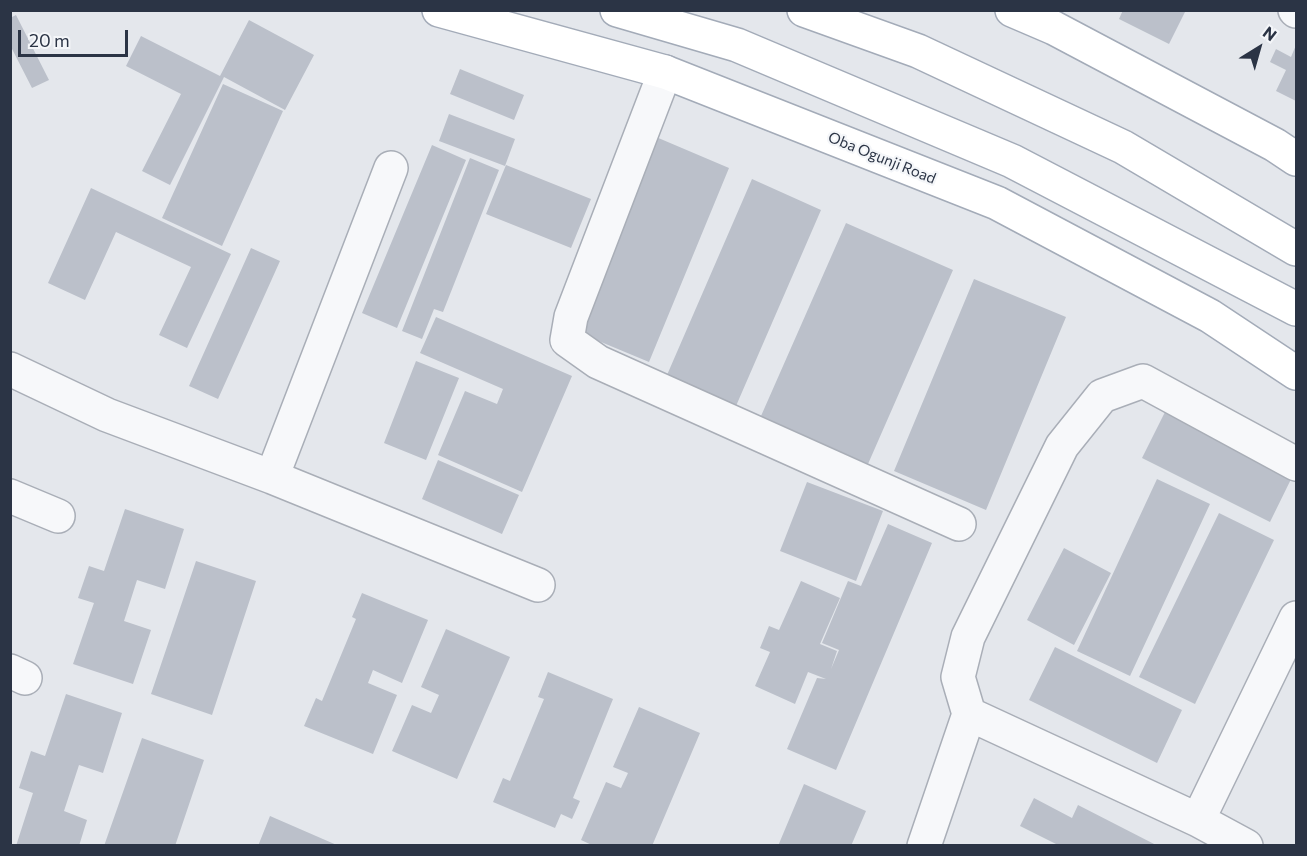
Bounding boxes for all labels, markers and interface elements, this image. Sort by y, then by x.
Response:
scale bar [21,18,130,56]
north arrow [1229,18,1289,78]
text: N [1260,22,1281,44]
text: 20 m [29,29,70,51]
street label: Oba Ogunji Road [825,128,939,188]

